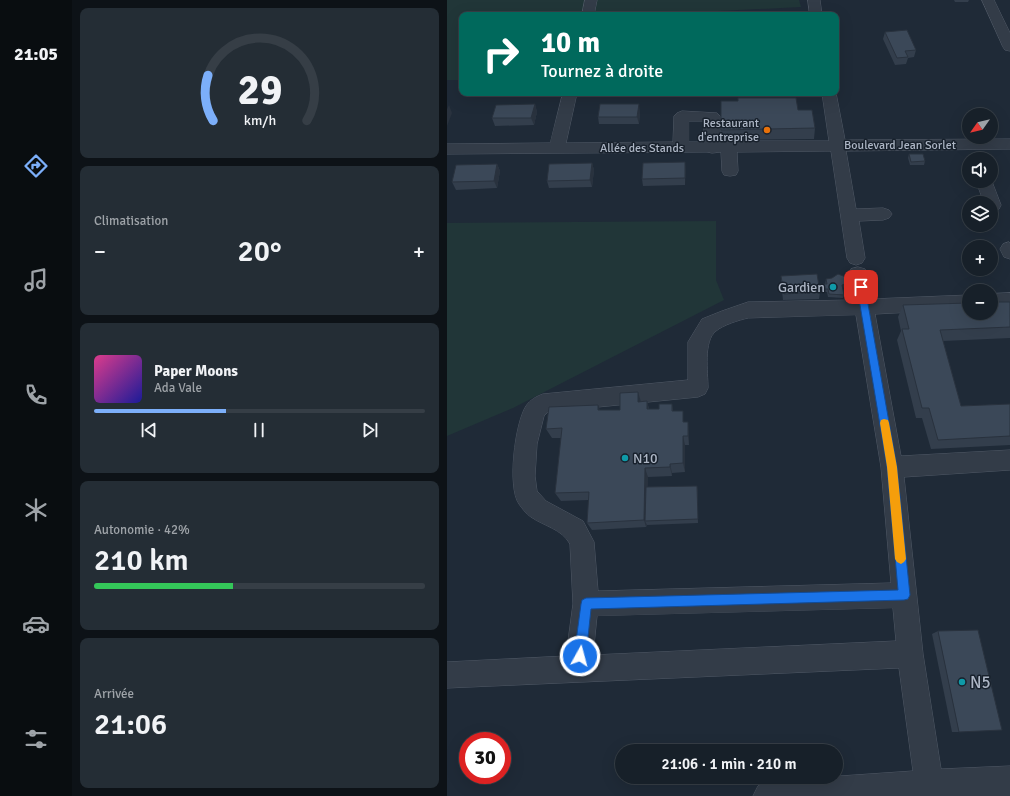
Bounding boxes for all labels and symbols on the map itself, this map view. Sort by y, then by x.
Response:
north arrow [962,108,998,144]
place label: Restaurant d'entreprise [698,116,759,145]
marker: Restaurant d'entreprise [762,125,772,135]
street label: Boulevard Jean Sorlet [844,138,956,153]
street label: Allée des Stands [600,141,684,156]
pin [844,270,878,304]
place label: Gardien [778,279,825,296]
marker: Gardien [828,282,838,292]
place label: N10 [633,450,658,467]
marker: N10 [620,453,630,463]
position arrow [559,635,601,677]
place label: N5 [970,672,991,693]
marker: N5 [957,677,967,687]
speed limit sign: 30 [459,732,511,784]

